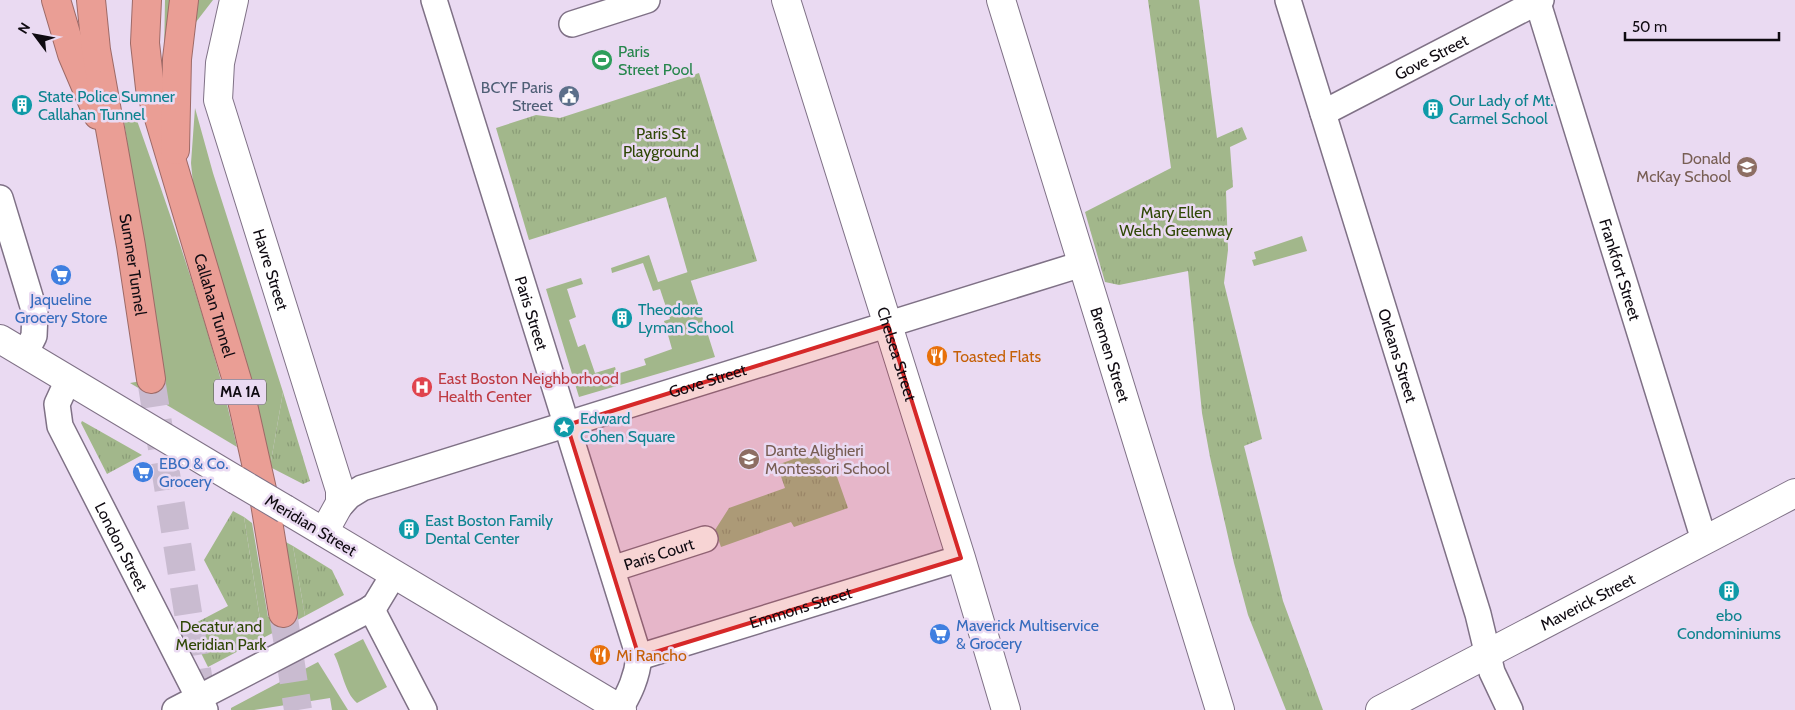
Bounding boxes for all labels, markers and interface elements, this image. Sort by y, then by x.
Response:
north arrow [10,10,60,60]
scale bar [1625,10,1779,42]
text: 50 m [1632,18,1667,36]
text: N [14,19,34,37]
street label: Gove Street [1392,30,1472,84]
place label: Paris Street Pool [618,42,693,79]
sports icon: Paris Street Pool [590,48,614,72]
place label: BCYF Paris Street [481,78,554,115]
public building icon: BCYF Paris Street [557,84,581,108]
place label: State Police Sumner Callahan Tunnel [38,87,176,124]
place label: Our Lady of Mt. Carmel School [1449,91,1554,128]
building icon: State Police Sumner Callahan Tunnel [10,93,34,117]
building icon: Our Lady of Mt. Carmel School [1421,97,1445,121]
park label: Paris St Playground [623,124,699,161]
place label: Donald McKay School [1636,149,1731,186]
school or university icon: Donald McKay School [1735,155,1759,179]
park label: Mary Ellen Welch Greenway [1119,203,1233,240]
street label: Sumner Tunnel [115,212,150,317]
street label: Frankfort Street [1595,216,1645,323]
street label: Havre Street [249,226,292,313]
street label: Callahan Tunnel [190,251,239,360]
supermarket icon: Jaqueline Grocery Store [49,263,73,287]
street label: Paris Street [511,274,552,353]
place label: Jaqueline Grocery Store [15,290,107,327]
place label: Theodore Lyman School [638,300,734,337]
street label: Chelsea Street [873,305,920,404]
street label: Bremen Street [1086,305,1134,405]
building icon: Theodore Lyman School [610,306,634,330]
street label: Orleans Street [1374,306,1421,405]
restaurant icon: Toasted Flats [925,344,949,368]
place label: Toasted Flats [953,347,1041,366]
street label: Gove Street [667,360,749,402]
place label: East Boston Neighborhood Health Center [438,369,619,406]
hospital icon: East Boston Neighborhood Health Center [410,375,434,399]
road number: MA 1A [214,380,266,404]
place label: Edward Cohen Square [580,409,675,446]
place icon: Edward Cohen Square [552,415,576,439]
place label: Dante Alighieri Montessori School [765,441,890,478]
school or university icon: Dante Alighieri Montessori School [737,447,761,471]
place label: EBO & Co. Grocery [159,454,228,491]
supermarket icon: EBO & Co. Grocery [131,460,155,484]
street label: Meridian Street [262,491,360,560]
street label: London Street [91,499,152,595]
place label: East Boston Family Dental Center [425,511,553,548]
building icon: East Boston Family Dental Center [397,517,421,541]
street label: Paris Court [621,534,697,575]
street label: Maverick Street [1537,569,1639,635]
building icon: ebo Condominiums [1717,579,1741,603]
street label: Emmons Street [747,583,855,632]
place label: ebo Condominiums [1677,606,1781,643]
place label: Maverick Multiservice & Grocery [956,616,1099,653]
park label: Decatur and Meridian Park [176,617,267,654]
supermarket icon: Maverick Multiservice & Grocery [928,622,952,646]
restaurant icon: Mi Rancho [588,643,612,667]
place label: Mi Rancho [616,646,687,665]

